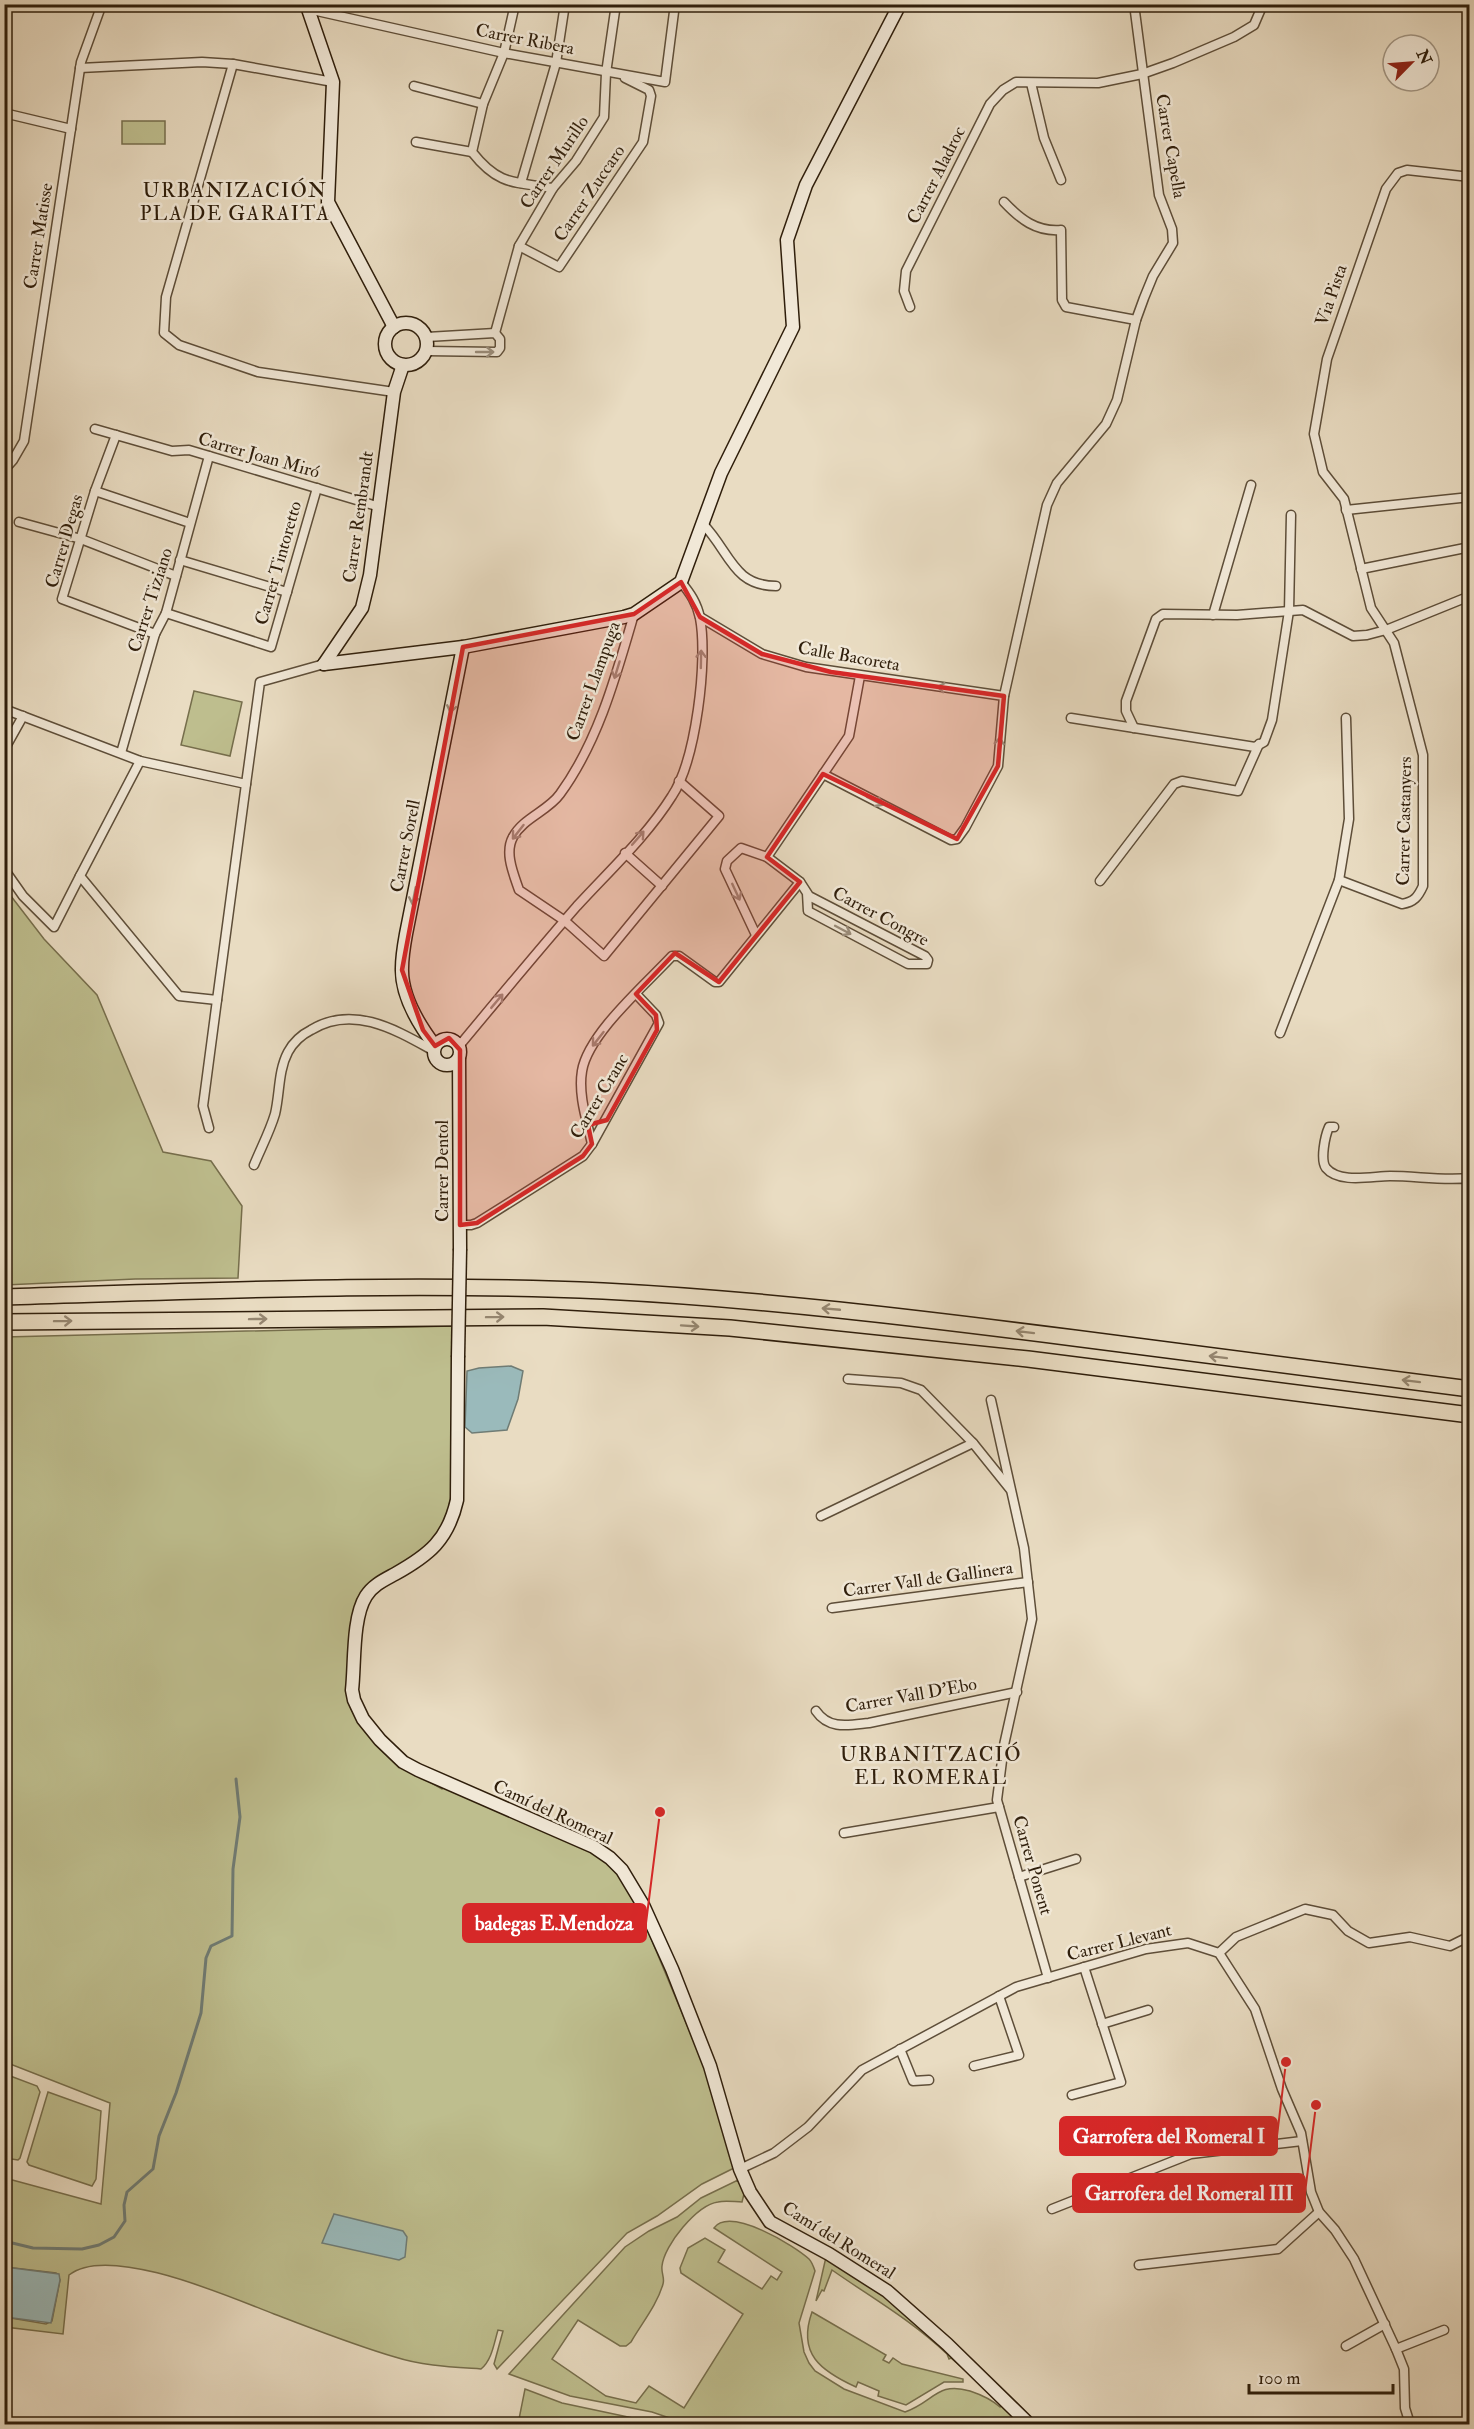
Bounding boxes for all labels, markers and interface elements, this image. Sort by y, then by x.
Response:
street label: Carrer Ribera [474,19,577,60]
north arrow [1381,33,1441,93]
text: N [1411,45,1436,68]
street label: Carrer Capella [1150,92,1191,201]
street label: Carrer Murillo [515,111,594,213]
street label: Carrer Aladroc [902,122,971,228]
street label: Carrer Zuccaro [549,140,630,246]
district label: URBANIZACIÓN PLA DE GARAITA [140,177,330,226]
street label: Carrer Matisse [19,181,58,291]
street label: Via Pista [1310,261,1353,329]
one-way arrow [475,346,495,358]
street label: Carrer Joan Miró [195,427,323,484]
street label: Carrer Rembrandt [338,450,379,584]
street label: Carrer Degas [40,492,89,591]
street label: Carrer Tintoretto [250,498,307,628]
street label: Carrer Tiziano [123,545,178,655]
street label: Carrer Llampuga [561,618,626,744]
street label: Calle Bacoreta [796,636,902,677]
one-way arrow [695,650,707,670]
one-way arrow [611,660,622,679]
one-way arrow [937,682,956,693]
one-way arrow [446,694,457,714]
one-way arrow [994,736,1005,756]
street label: Carrer Castanyers [1392,756,1417,886]
one-way arrow [866,796,884,807]
street label: Carrer Sorell [385,797,426,894]
one-way arrow [512,824,524,840]
one-way arrow [632,830,645,846]
street label: Carrer Congre [829,881,933,952]
one-way arrow [731,882,743,900]
one-way arrow [408,885,419,905]
one-way arrow [834,924,851,936]
one-way arrow [490,993,503,1009]
one-way arrow [591,1030,604,1046]
street label: Carrer Cranc [565,1049,634,1143]
street label: Carrer Dentol [431,1120,454,1222]
one-way arrow [822,1303,841,1314]
one-way arrow [484,1311,504,1323]
one-way arrow [247,1314,267,1325]
one-way arrow [52,1315,72,1327]
one-way arrow [679,1320,699,1331]
one-way arrow [1015,1326,1035,1337]
one-way arrow [1209,1351,1228,1362]
one-way arrow [1402,1376,1422,1387]
street label: Carrer Vall de Gallinera [842,1556,1015,1603]
street label: Carrer Vall D'Ebo [844,1673,979,1718]
district label: URBANITZACIÓ EL ROMERAL [840,1741,1022,1790]
street label: Camí del Romeral [489,1775,617,1850]
street label: Carrer Ponent [1007,1813,1058,1918]
callout: badegas E.Mendoza [463,1904,646,1942]
text: badegas E.Mendoza [474,1911,634,1937]
street label: Carrer Llevant [1064,1918,1174,1967]
callout: Garrofera del Romeral I [1060,2117,1277,2155]
text: Garrofera del Romeral I [1073,2124,1265,2149]
callout: Garrofera del Romeral III [1073,2174,1305,2212]
text: Garrofera del Romeral III [1085,2181,1293,2206]
street label: Camí del Romeral [778,2196,900,2285]
scale bar [1249,2357,1393,2395]
text: 100 m [1258,2367,1301,2390]

